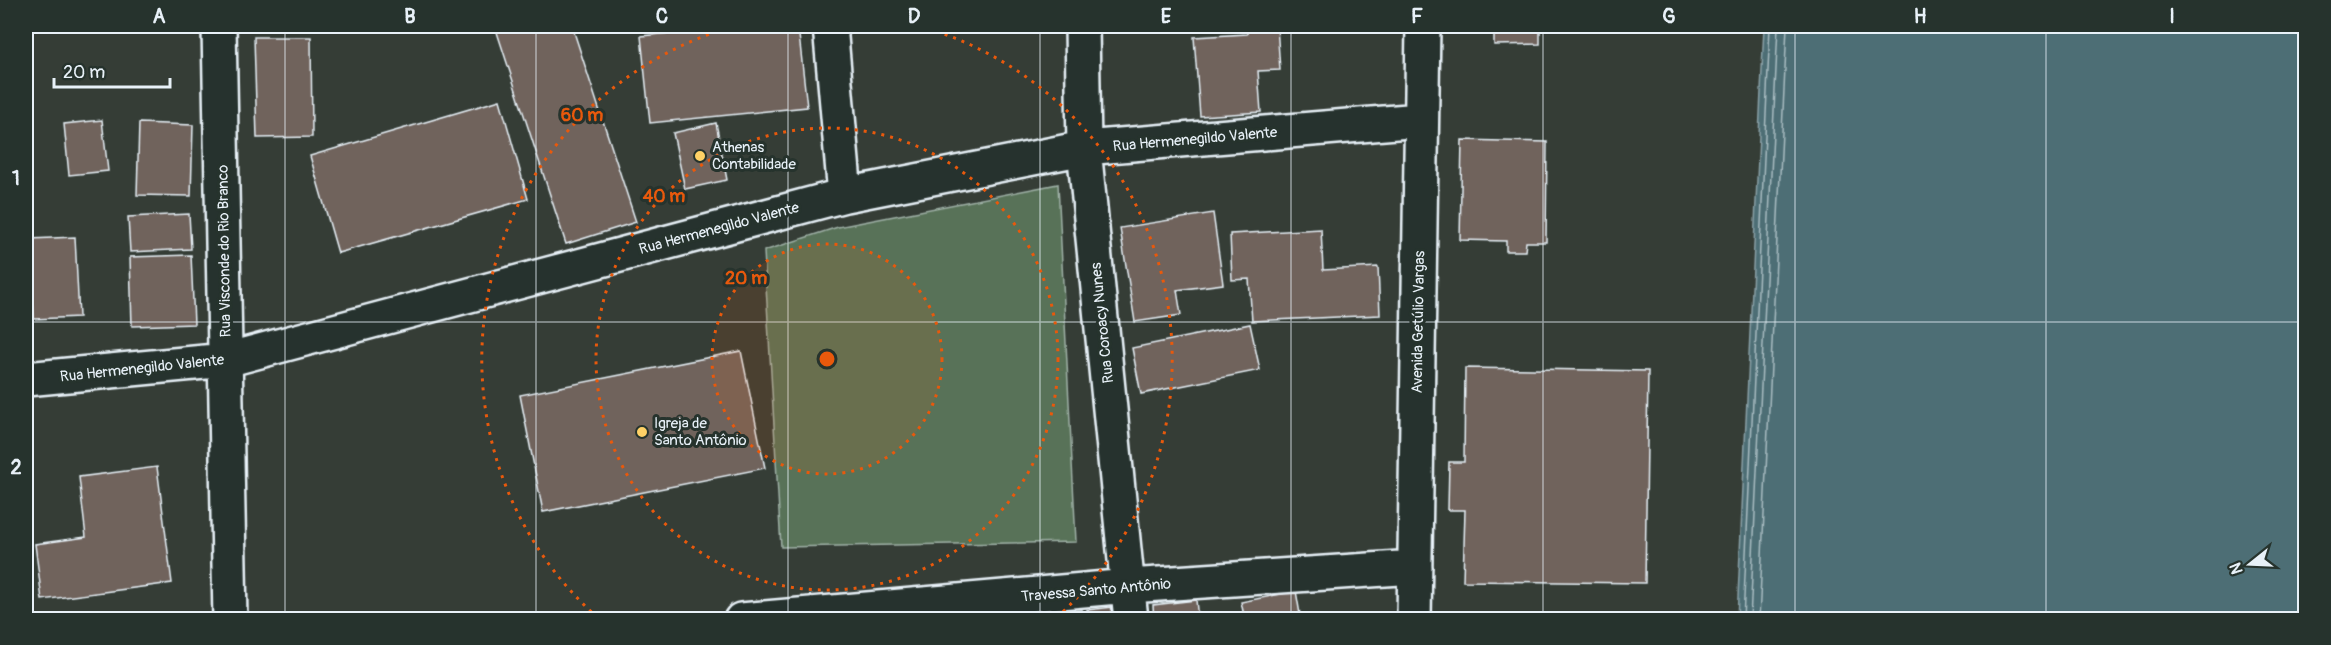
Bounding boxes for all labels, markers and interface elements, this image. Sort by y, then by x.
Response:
text: A [153,4,166,29]
text: B [404,4,416,29]
text: C [656,4,668,29]
text: D [908,4,921,29]
text: E [1161,4,1172,29]
text: F [1411,4,1423,29]
text: G [1662,4,1676,29]
text: H [1914,4,1927,29]
text: I [2169,4,2175,29]
scale bar [54,51,170,89]
text: 20 m [63,61,105,84]
text: 60 m [561,104,603,127]
street label: Rua Hermenegildo Valente [1112,123,1279,156]
place label: Athenas Contabilidade [712,138,797,174]
marker: Athenas Contabilidade [693,149,707,163]
street label: Rua Visconde do Rio Branco [213,165,236,337]
text: 1 [12,166,20,191]
text: 40 m [643,185,685,208]
street label: Rua Hermenegildo Valente [637,198,802,259]
street label: Avenida Getúlio Vargas [1408,250,1429,393]
street label: Rua Coroacy Nunes [1087,261,1118,384]
text: 20 m [725,267,767,290]
centre of rings [817,349,837,369]
street label: Rua Hermenegildo Valente [59,350,226,387]
place label: Igreja de Santo Antônio [654,414,747,450]
marker: Igreja de Santo Antônio [635,425,649,439]
text: 2 [10,455,22,480]
north arrow [2220,534,2280,594]
text: N [2225,560,2248,577]
street label: Travessa Santo Antônio [1020,574,1172,607]

